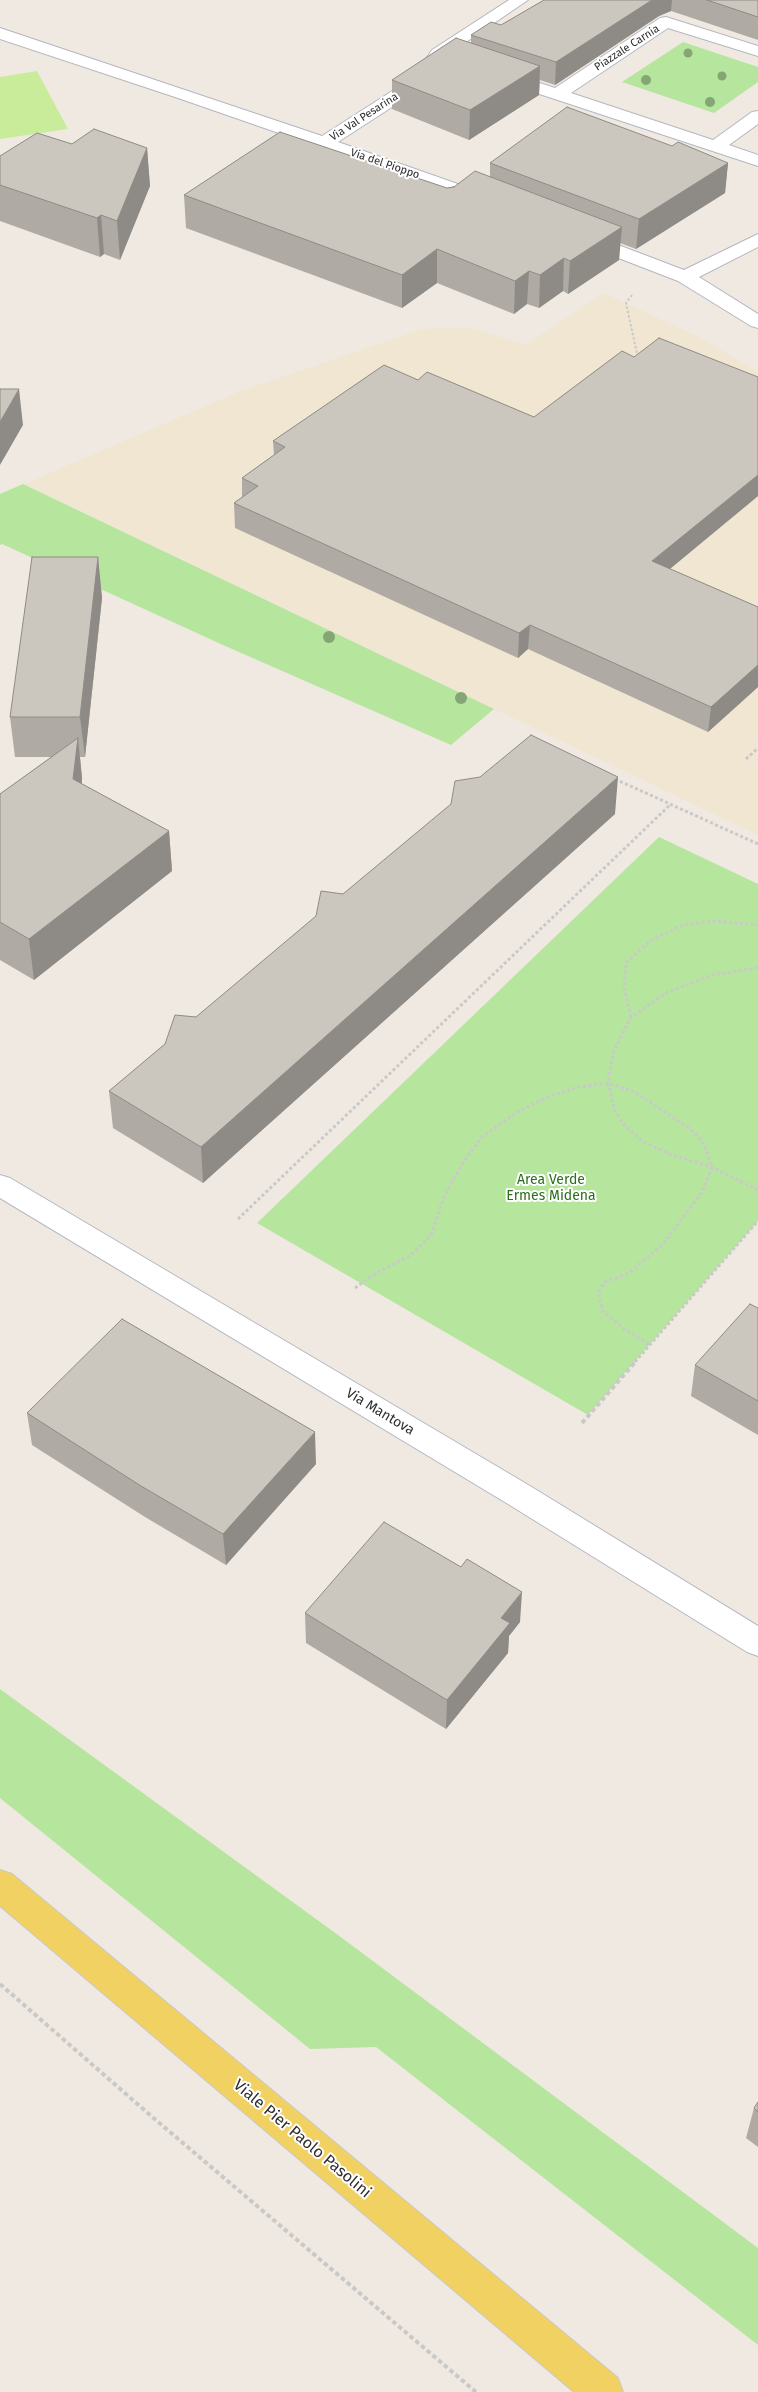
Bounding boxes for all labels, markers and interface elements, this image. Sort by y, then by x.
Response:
street label: Piazzale Carnia [592,22,662,74]
street label: Via Val Pesarina [327,90,401,144]
street label: Via del Pioppo [349,146,421,182]
park label: Area Verde Ermes Midena [506,1172,596,1204]
street label: Via Mantova [343,1385,417,1439]
street label: Viale Pier Paolo Pasolini [229,2076,375,2202]

